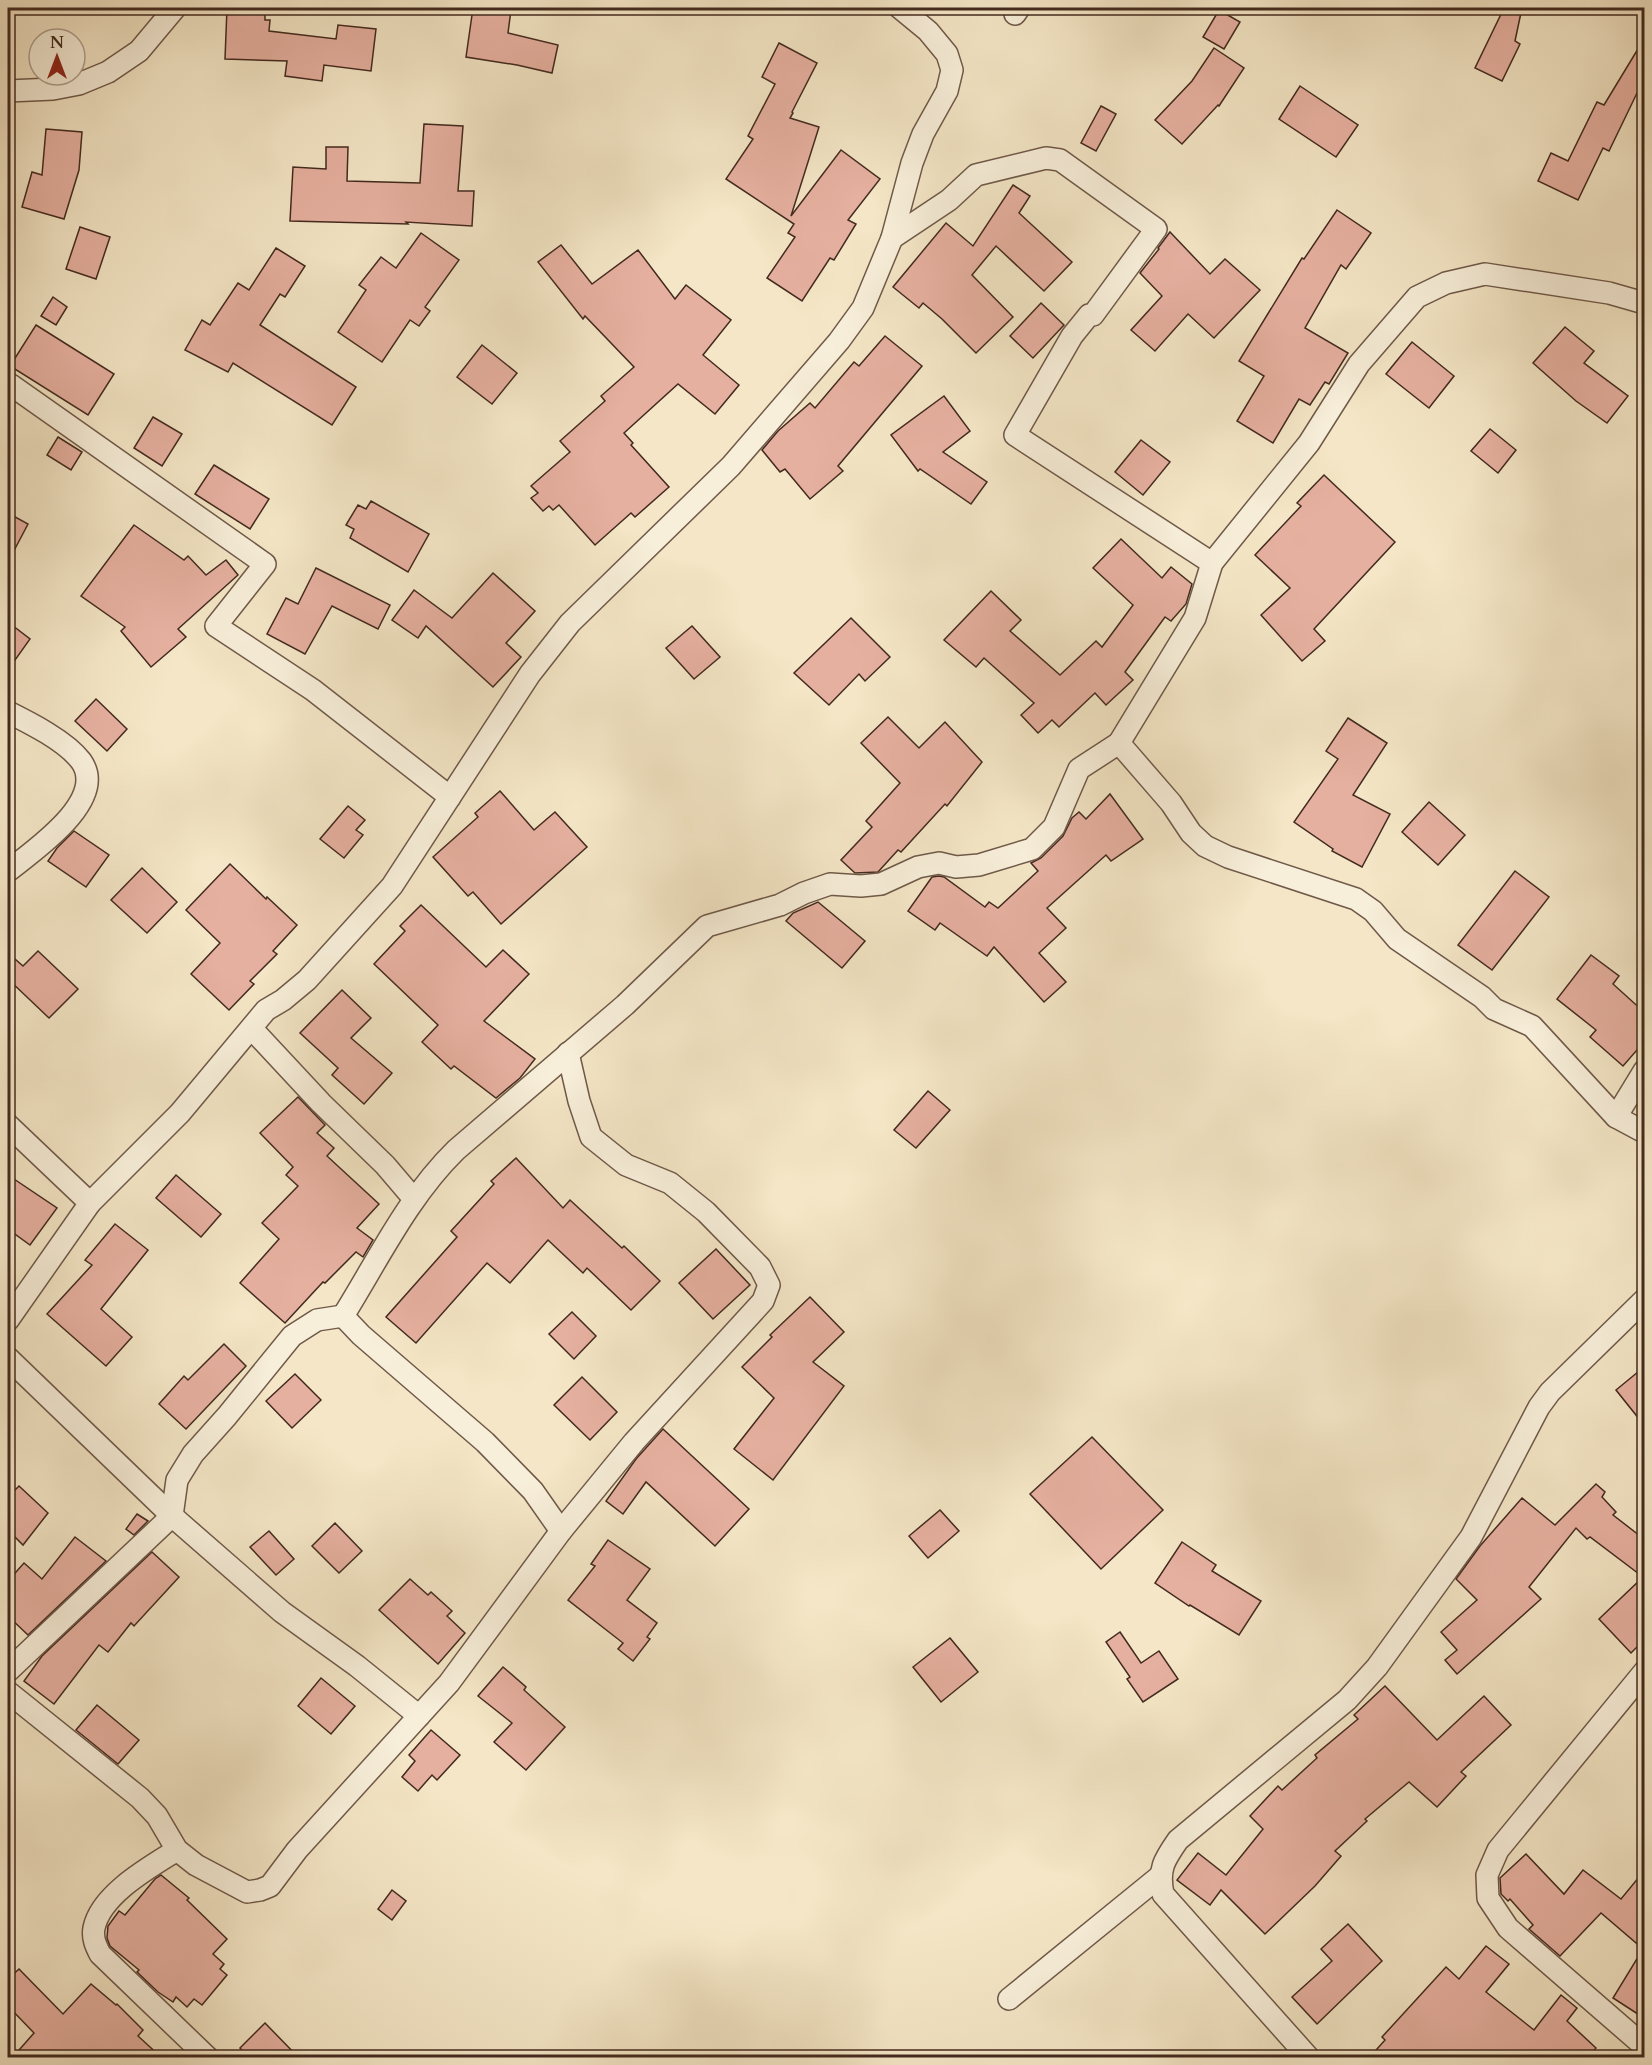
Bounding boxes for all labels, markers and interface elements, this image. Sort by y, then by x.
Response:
north arrow [27,27,87,87]
text: N [50,32,64,54]

